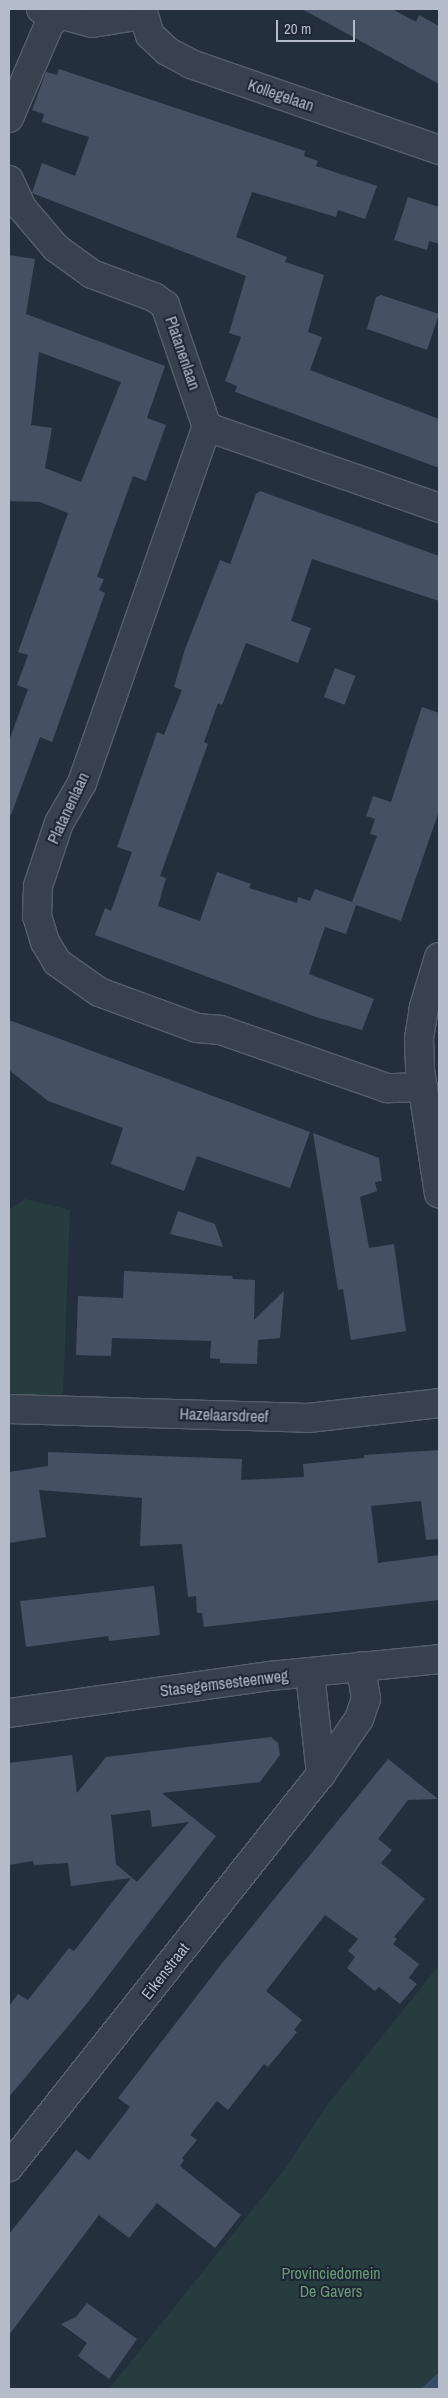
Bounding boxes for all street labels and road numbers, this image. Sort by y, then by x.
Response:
street label: Kollegelaan [245,75,317,115]
street label: Platanenlaan [161,314,205,392]
street label: Platanenlaan [43,769,93,847]
street label: Hazelaarsdreef [179,1404,269,1426]
street label: Stasegemsesteenweg [159,1666,289,1700]
street label: Eikenstraat [137,1939,193,2003]

